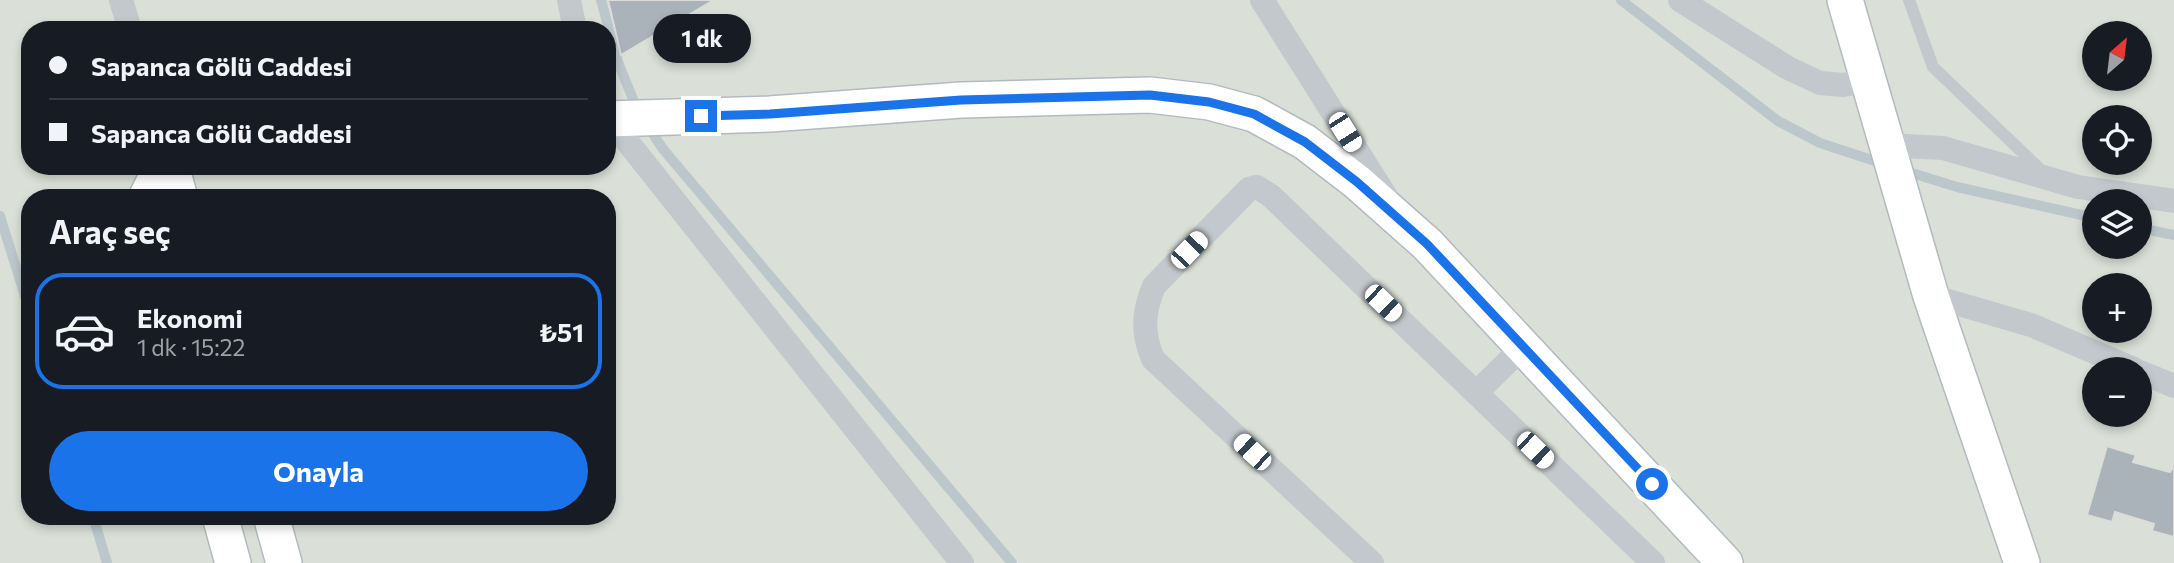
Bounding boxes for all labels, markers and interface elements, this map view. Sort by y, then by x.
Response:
callout: 1 dk [652,15,750,64]
north arrow [2082,21,2152,91]
map controls [2082,21,2152,427]
text: 1 dk [681,24,723,52]
text: Sapanca Gölü Caddesi [91,50,352,81]
route end [685,100,717,132]
button: locate [2082,105,2152,175]
car [1325,109,1366,155]
text: Sapanca Gölü Caddesi [91,117,352,148]
button: layers [2082,189,2152,259]
text: Araç seç [49,211,171,251]
car [1167,228,1212,272]
button: + [2082,273,2152,343]
car [1361,281,1406,325]
icon: car [53,300,116,363]
text: Ekonomi [137,302,243,333]
text: ₺51 [539,316,584,347]
text: 1 dk · 15:22 [137,333,245,361]
button: − [2082,357,2152,427]
car [1513,428,1558,472]
car [1230,430,1275,474]
button: Onayla [49,431,588,511]
route start [1636,468,1668,500]

